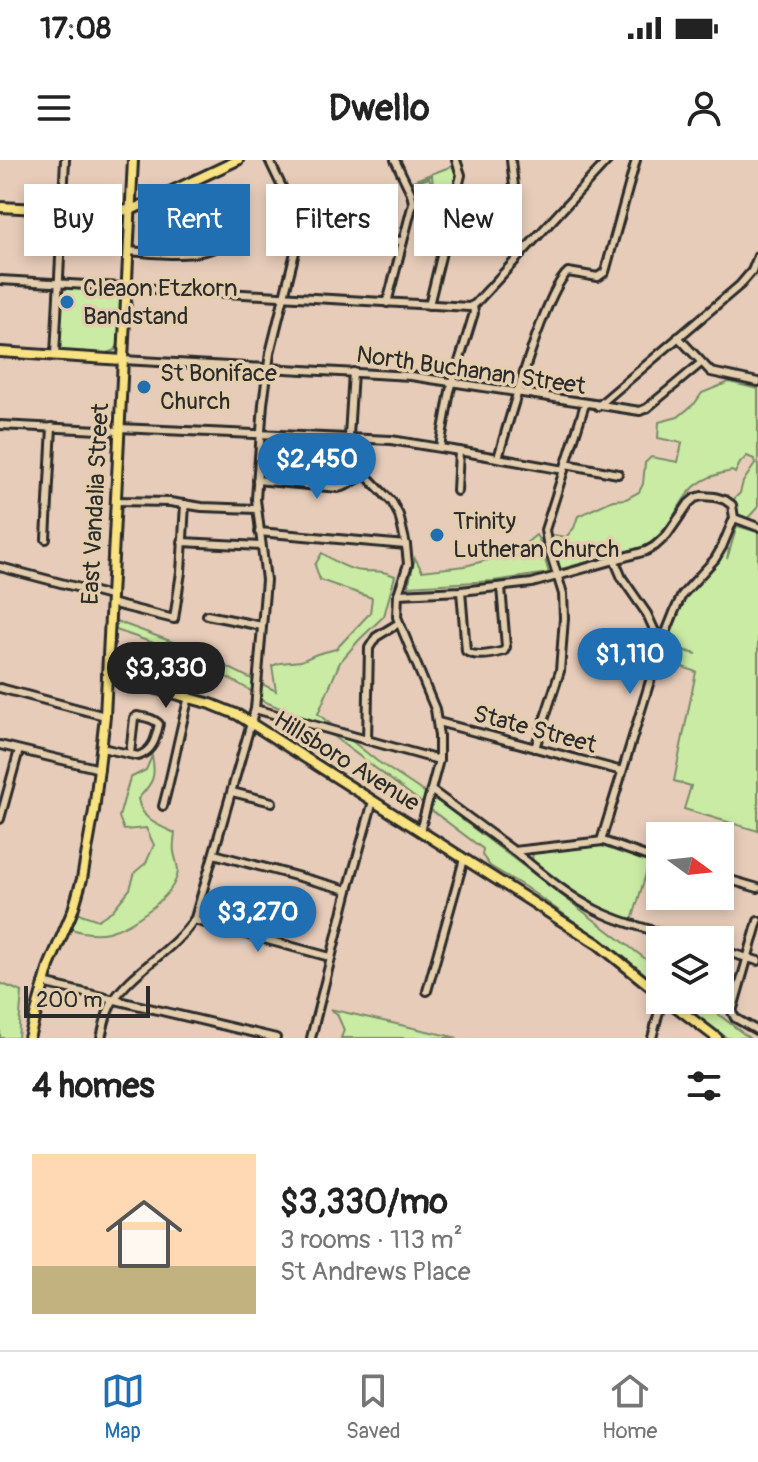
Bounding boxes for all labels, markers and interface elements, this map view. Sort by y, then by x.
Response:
text: 17:08 [40,10,111,47]
icon: menu [32,86,76,130]
text: Dwello [328,86,430,131]
icon: person [682,86,726,130]
chip: Buy [24,184,122,256]
chip: Rent [138,184,250,256]
chip: Filters [266,184,398,256]
chip: New [414,184,522,256]
place label: Cleaon Etzkorn Bandstand [83,274,238,331]
marker: Cleaon Etzkorn Bandstand [58,293,76,311]
street label: North Buchanan Street [354,340,588,401]
place label: St Boniface Church [160,359,277,416]
marker: St Boniface Church [135,378,153,396]
street label: East Vandalia Street [76,402,115,606]
pin: $2,450 [252,433,382,501]
text: $2,450 [276,443,358,475]
place label: Trinity Lutheran Church [453,507,619,564]
marker: Trinity Lutheran Church [428,526,446,544]
pin: $1,110 [565,628,695,696]
text: $1,110 [596,638,664,670]
pin: $3,330 [101,642,231,710]
text: $3,330 [125,652,207,684]
street label: State Street [470,699,600,760]
street label: Hillsboro Avenue [269,705,425,818]
north arrow [646,822,734,910]
map controls [646,822,734,1014]
pin: $3,270 [193,886,323,954]
text: $3,270 [217,896,299,928]
button: layers [646,926,734,1014]
scale bar [24,982,150,1018]
text: 200 m [36,986,103,1014]
icon: filters [682,1064,726,1108]
text: 4 homes [32,1065,154,1108]
text: $3,330/mo [280,1181,448,1224]
icon: home [96,1186,192,1282]
text: 3 rooms · 113 m² [280,1224,463,1256]
text: St Andrews Place [280,1256,471,1288]
tab: Map [101,1369,145,1445]
tab: Saved [346,1369,401,1445]
tab: Home [602,1369,657,1445]

